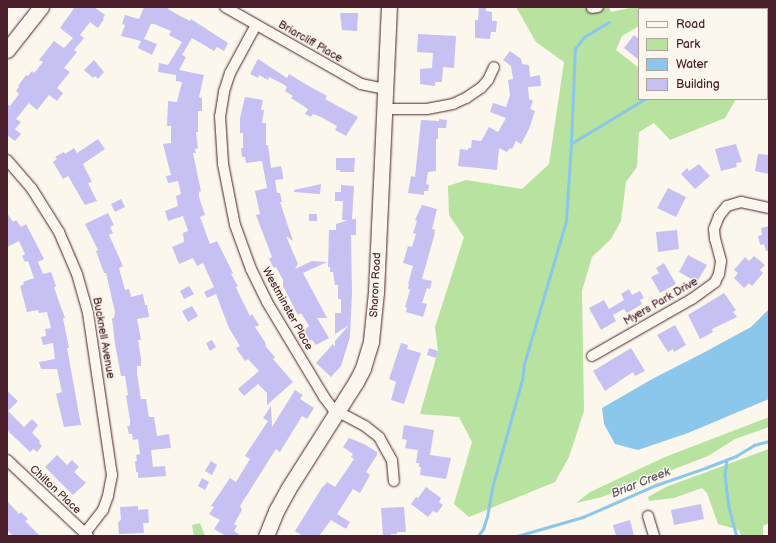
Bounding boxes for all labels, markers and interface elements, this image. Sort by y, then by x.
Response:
legend [638,8,768,100]
text: Road [676,17,705,32]
street label: Briarcliff Place [276,18,344,66]
text: Park [676,37,700,52]
text: Water [676,57,708,72]
text: Building [676,77,720,92]
street label: Sharon Road [368,252,384,318]
street label: Westminster Place [259,265,315,353]
street label: Myers Park Drive [622,275,700,329]
street label: Bucknell Avenue [89,296,117,380]
street label: Chilton Place [27,463,83,517]
water label: Briar Creek [609,465,673,501]

